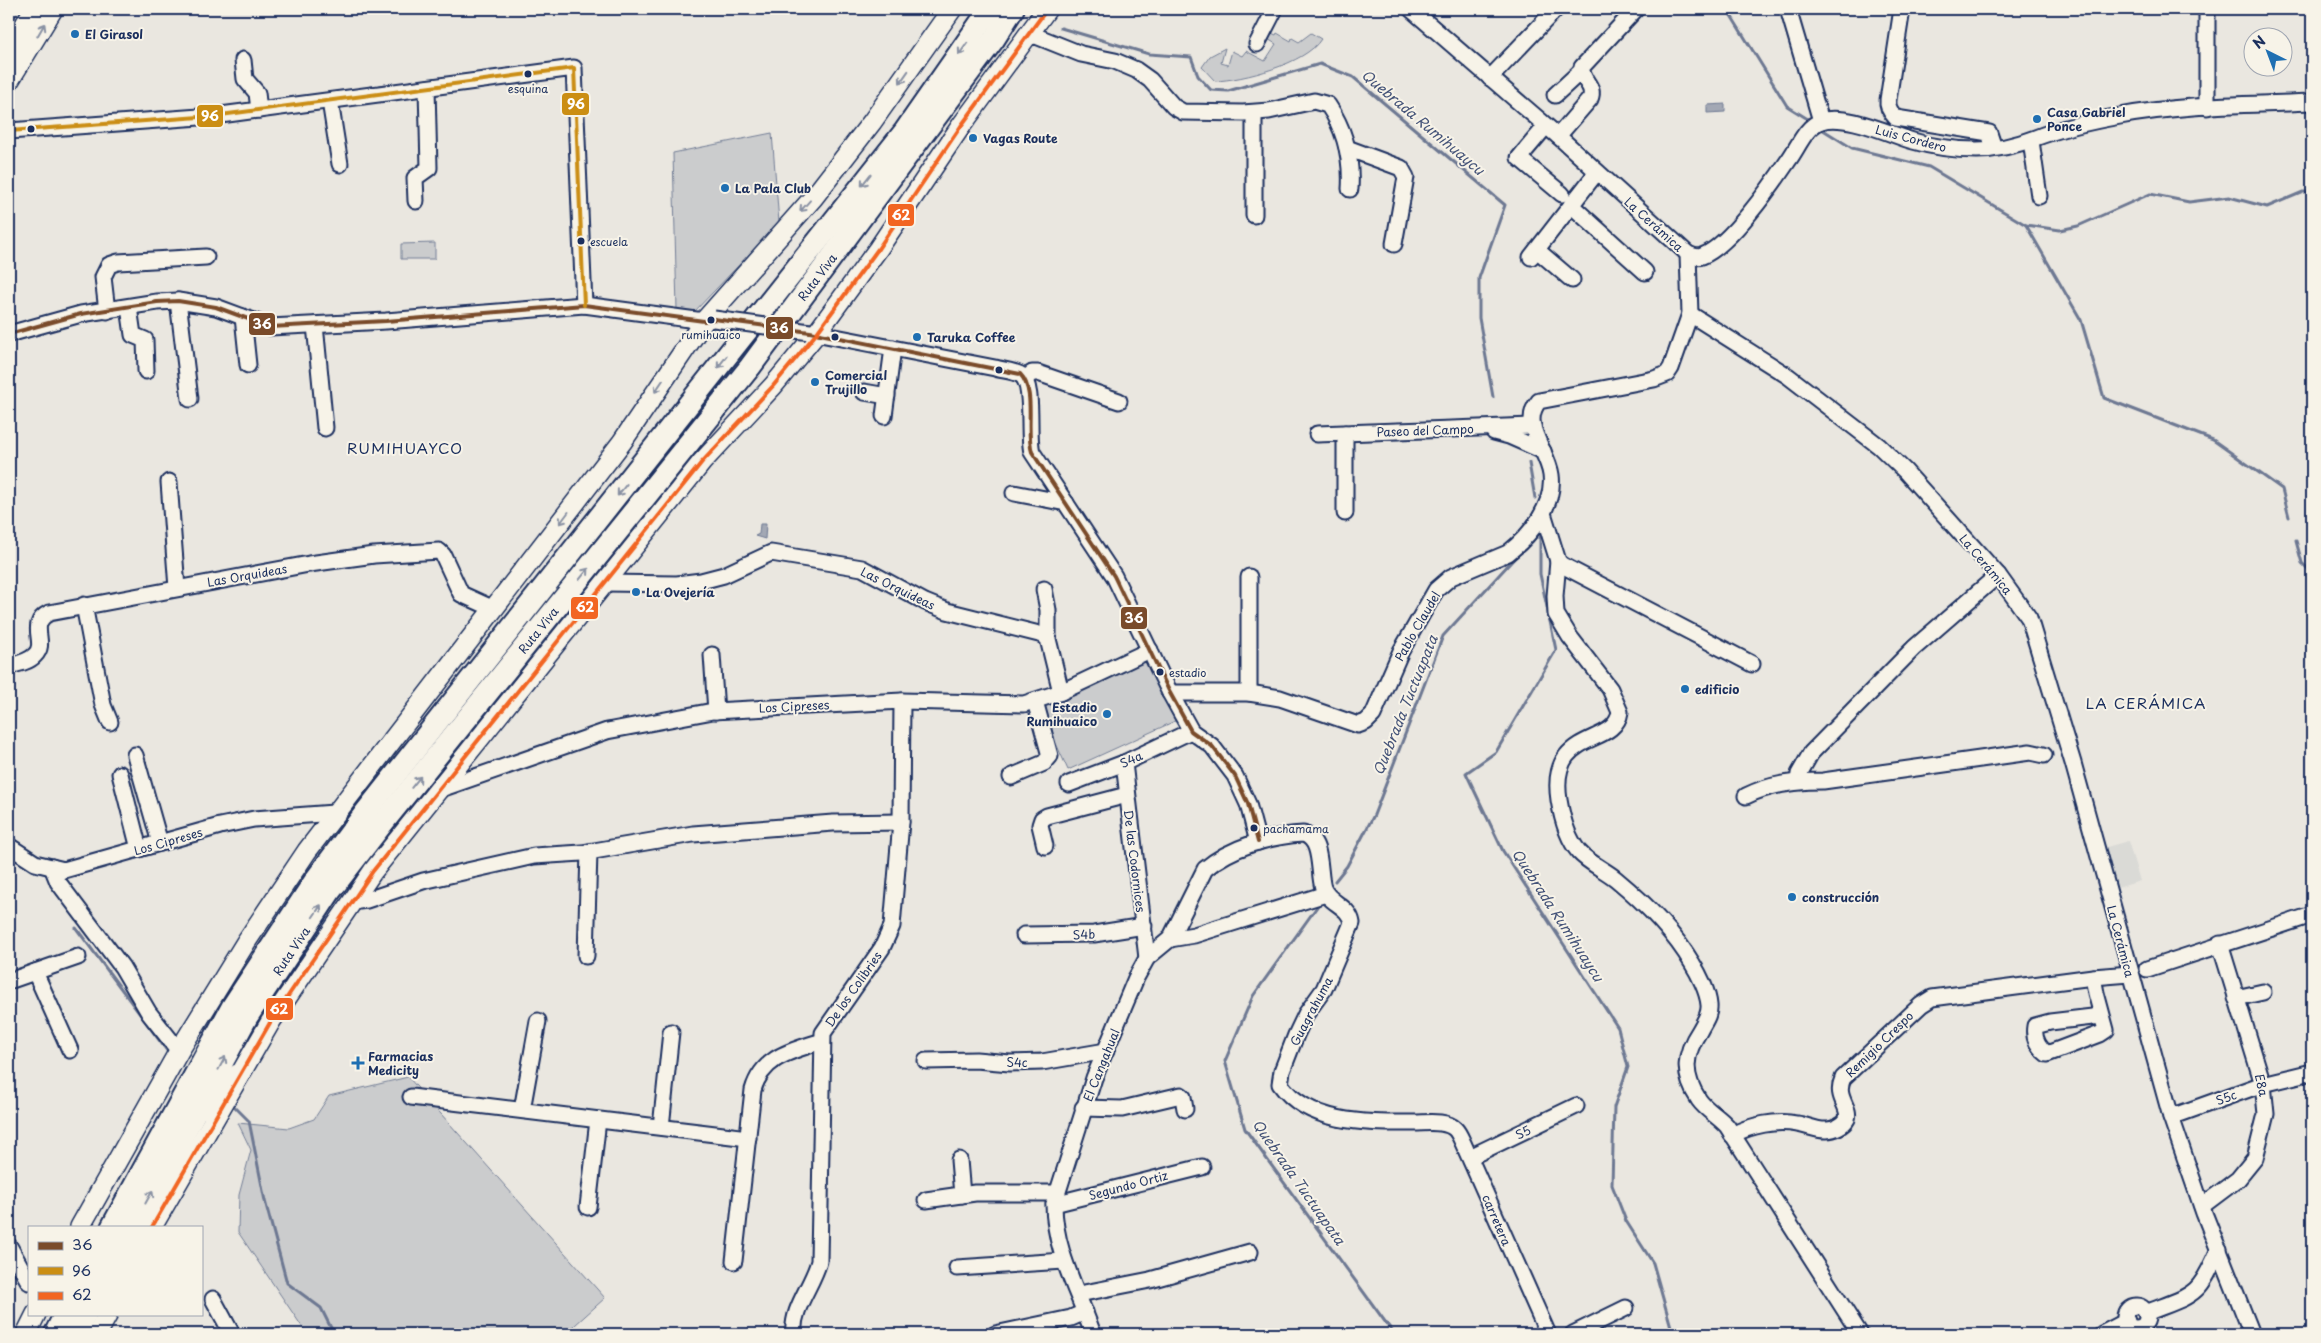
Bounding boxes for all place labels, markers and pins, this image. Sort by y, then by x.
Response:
place label: El Girasol [85,25,143,43]
marker: El Girasol [69,28,81,40]
marker: esquina [523,69,533,79]
place label: esquina [508,80,548,97]
place label: Casa Gabriel Ponce [2047,103,2125,135]
marker: Casa Gabriel Ponce [2031,113,2043,125]
unlabelled marker [26,124,36,134]
place label: Vagas Route [983,129,1058,147]
marker: Vagas Route [967,132,979,144]
place label: La Pala Club [735,179,811,197]
marker: La Pala Club [719,182,731,194]
place label: escuela [590,233,628,250]
marker: escuela [576,236,586,246]
marker: rumihuaico [706,315,716,325]
place label: rumihuaico [681,326,741,343]
place label: Taruka Coffee [927,328,1016,346]
marker: Taruka Coffee [911,331,923,343]
unlabelled marker [830,332,840,342]
unlabelled marker [994,365,1004,375]
place label: Comercial Trujillo [825,366,887,398]
marker: Comercial Trujillo [809,376,821,388]
place label: La Ovejería [646,583,715,601]
marker: La Ovejería [630,586,642,598]
place label: estadio [1169,664,1206,681]
marker: estadio [1155,667,1165,677]
place label: edificio [1695,680,1739,698]
marker: edificio [1679,683,1691,695]
place label: Estadio Rumihuaico [1026,698,1097,730]
marker: Estadio Rumihuaico [1101,708,1113,720]
place label: pachamama [1263,820,1329,837]
marker: pachamama [1249,823,1259,833]
place label: construcción [1802,888,1879,906]
marker: construcción [1786,891,1798,903]
place label: Farmacias Medicity [368,1047,433,1079]
marker: Farmacias Medicity [352,1057,364,1069]

